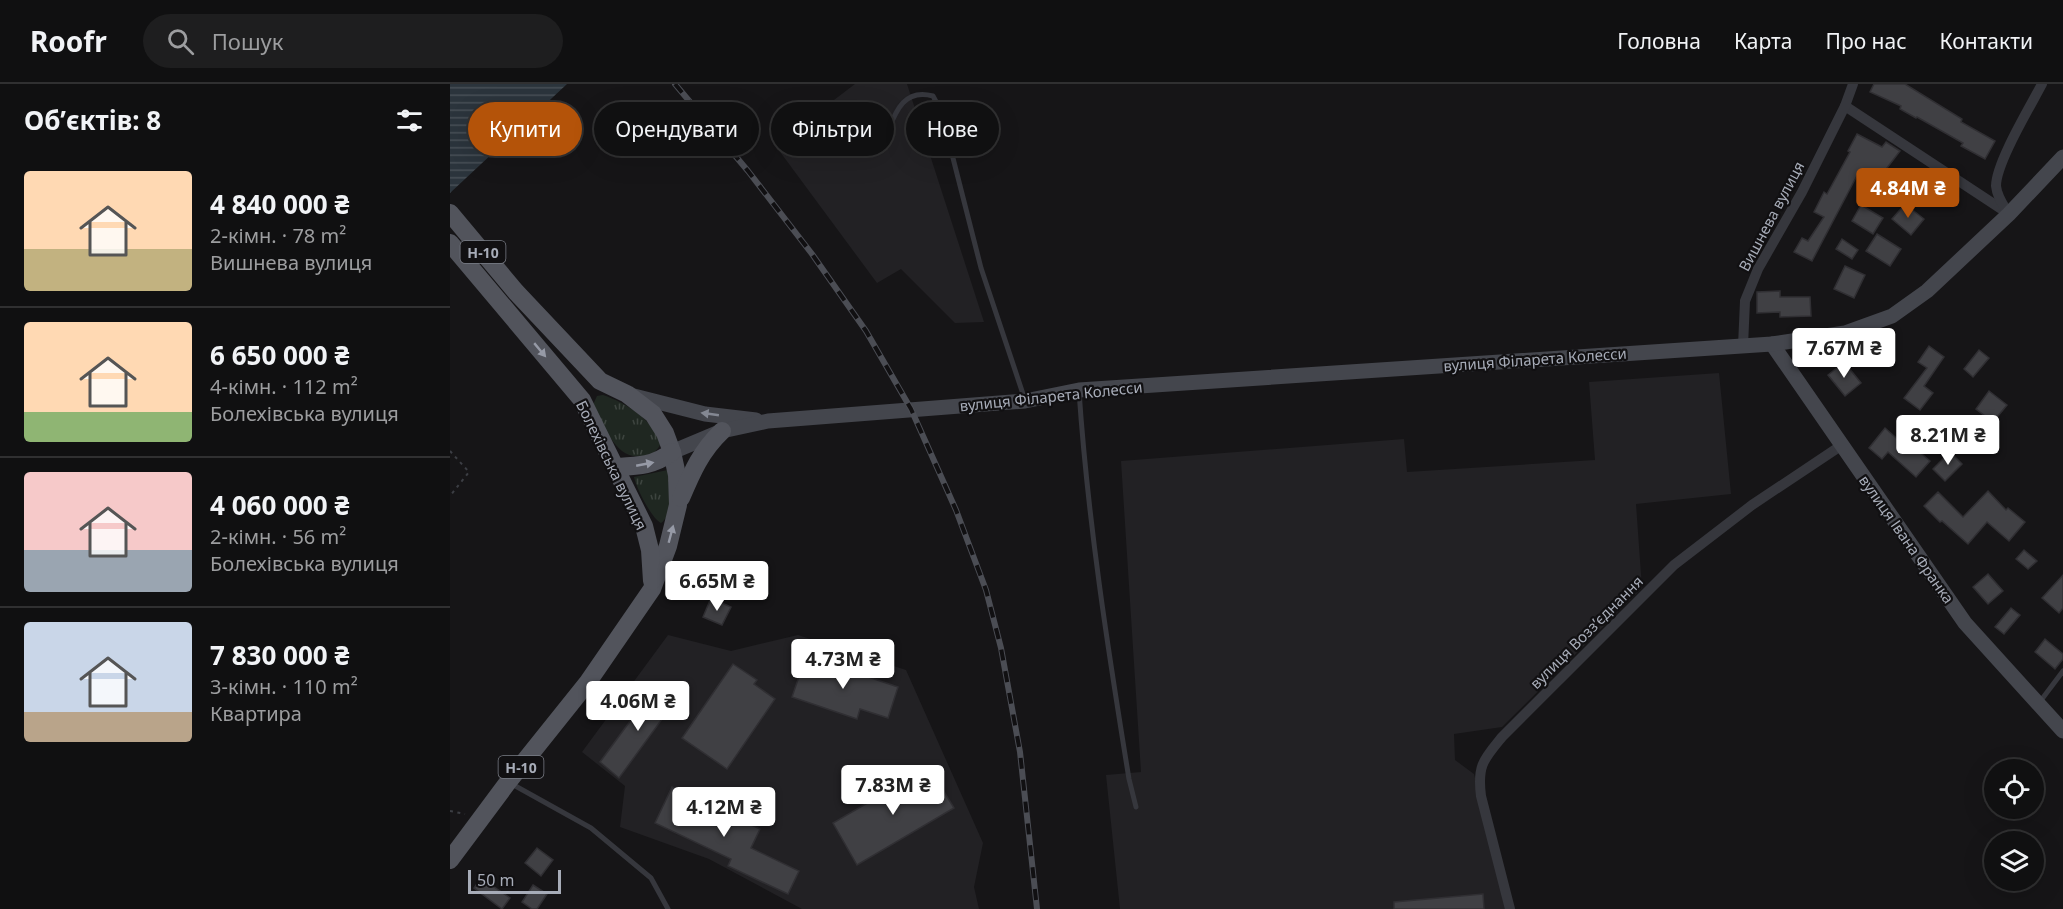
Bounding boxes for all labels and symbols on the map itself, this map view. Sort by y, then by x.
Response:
street label: Вишнева вулиця [1734,158,1808,274]
pin: 4.84M ₴ [1853,168,1963,219]
road number: Н-10 [460,241,506,263]
pin: 7.67M ₴ [1789,328,1899,379]
one-way arrow [533,342,546,358]
street label: вулиця Філарета Колесси [1443,343,1627,375]
street label: вулиця Філарета Колесси [959,376,1143,416]
street label: Болехівська вулиця [572,397,652,533]
one-way arrow [701,409,720,418]
pin: 8.21M ₴ [1893,415,2003,466]
one-way arrow [636,460,655,469]
street label: вулиця Івана Франка [1855,471,1959,607]
one-way arrow [666,525,676,543]
pin: 6.65M ₴ [662,561,772,612]
street label: вулиця Воззʼєднання [1525,571,1647,693]
pin: 4.73M ₴ [788,639,898,690]
pin: 4.06M ₴ [583,681,693,732]
road number: Н-10 [498,756,544,778]
pin: 7.83M ₴ [838,765,948,816]
pin: 4.12M ₴ [669,787,779,838]
scale bar [468,867,561,894]

